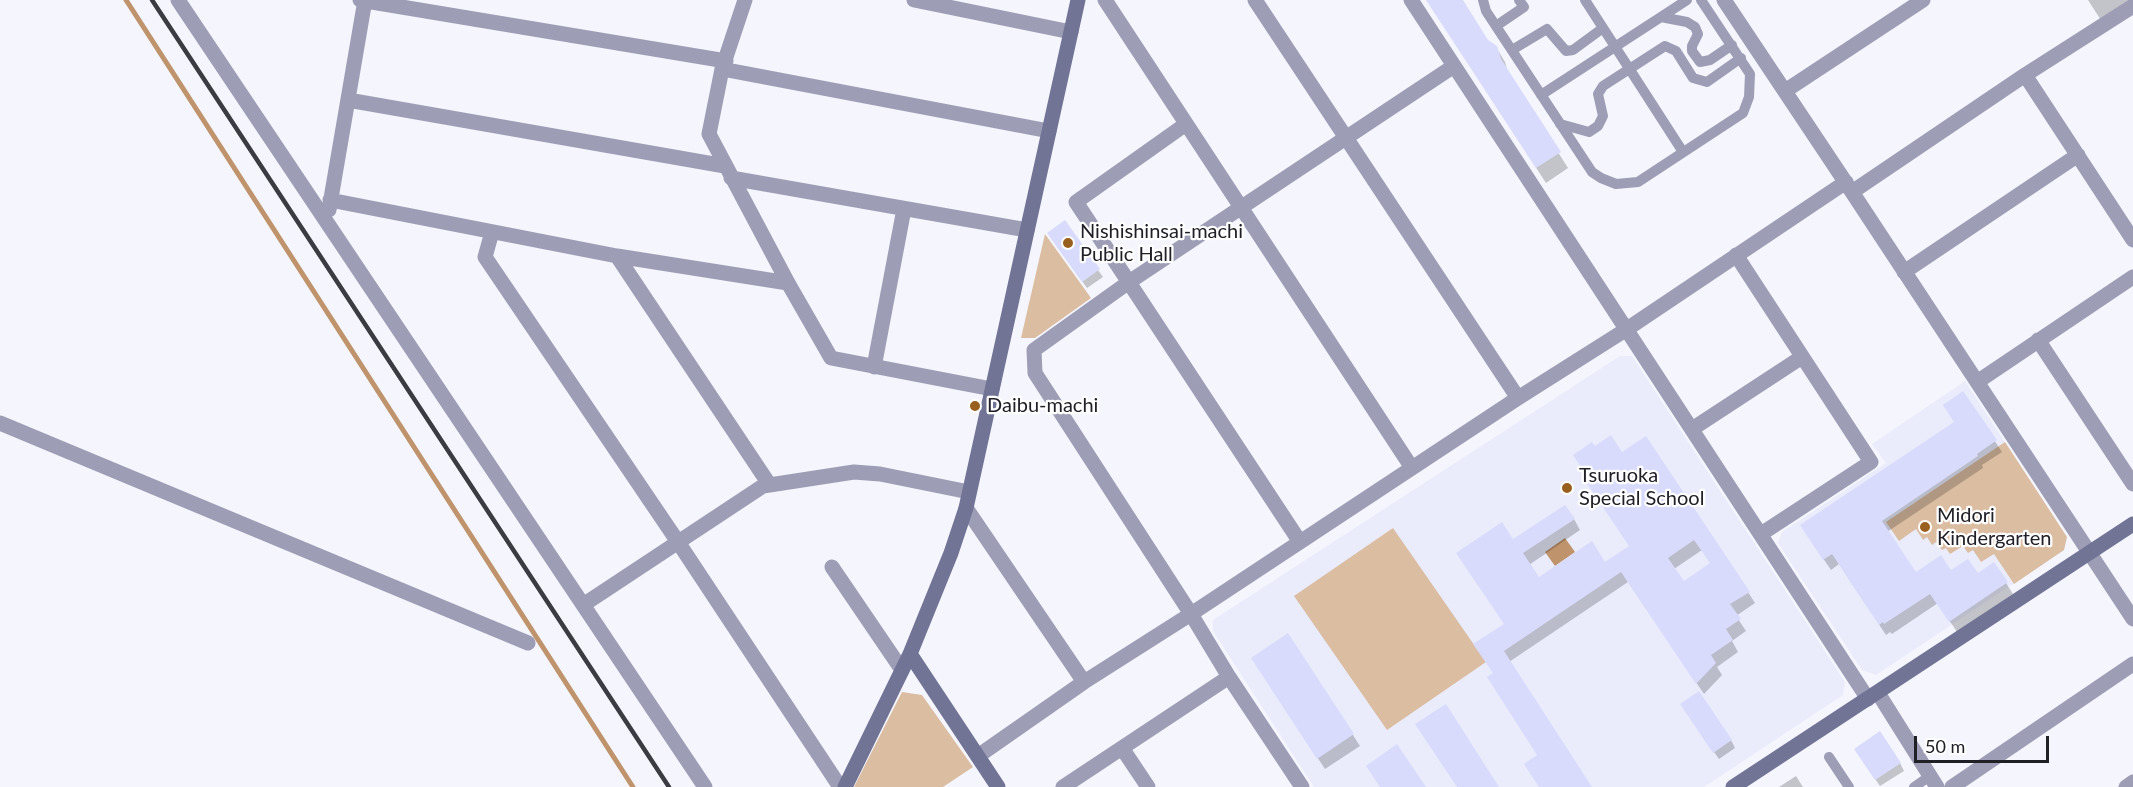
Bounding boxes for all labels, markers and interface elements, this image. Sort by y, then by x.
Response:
place label: Nishishinsai-machi Public Hall [1080,220,1243,267]
marker: Nishishinsai-machi Public Hall [1061,236,1075,250]
place label: Daibu-machi [987,394,1098,418]
marker: Daibu-machi [968,399,982,413]
place label: Tsuruoka Special School [1579,464,1704,511]
marker: Tsuruoka Special School [1560,481,1574,495]
place label: Midori Kindergarten [1937,504,2051,551]
marker: Midori Kindergarten [1918,520,1932,534]
scale bar [1917,724,2052,762]
text: 50 m [1925,735,1965,757]

